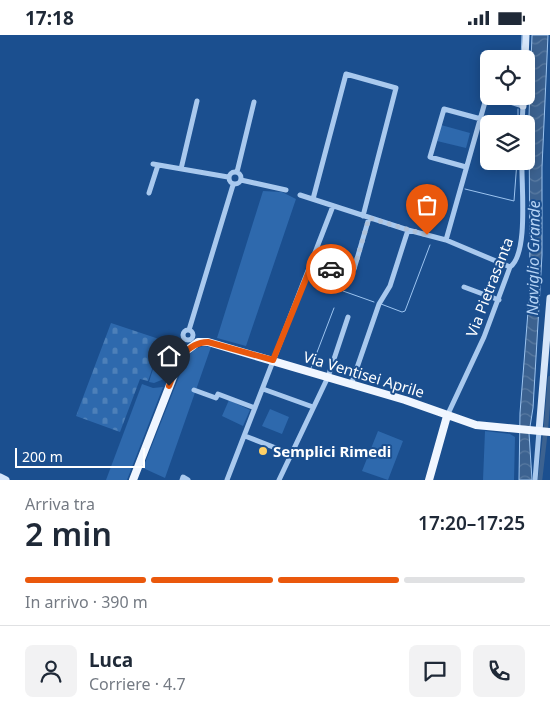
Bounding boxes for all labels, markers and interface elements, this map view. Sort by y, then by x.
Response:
text: 17:18 [25,5,74,31]
map controls [480,50,535,170]
button: locate [480,50,535,105]
button: layers [480,115,535,170]
pin [406,184,448,235]
icon: bag [413,191,441,219]
water label: Naviglio Grande [521,200,545,316]
street label: Via Pietrasanta [461,234,517,340]
courier [306,244,356,294]
icon: car [317,255,345,283]
pin [148,335,190,386]
icon: home [155,342,183,370]
street label: Via Ventisei Aprile [301,346,427,402]
place label: Semplici Rimedi [273,441,391,461]
scale bar [15,445,145,468]
marker: Semplici Rimedi [257,445,269,457]
text: 200 m [22,447,63,466]
text: Arriva tra [25,493,95,515]
text: 17:20–17:25 [418,510,525,536]
text: 2 min [25,512,112,555]
text: In arrivo · 390 m [25,591,148,613]
button: person [25,645,77,697]
button: chat [409,645,461,697]
button: phone [473,645,525,697]
text: Luca [89,647,133,673]
text: Corriere · 4.7 [89,673,186,695]

